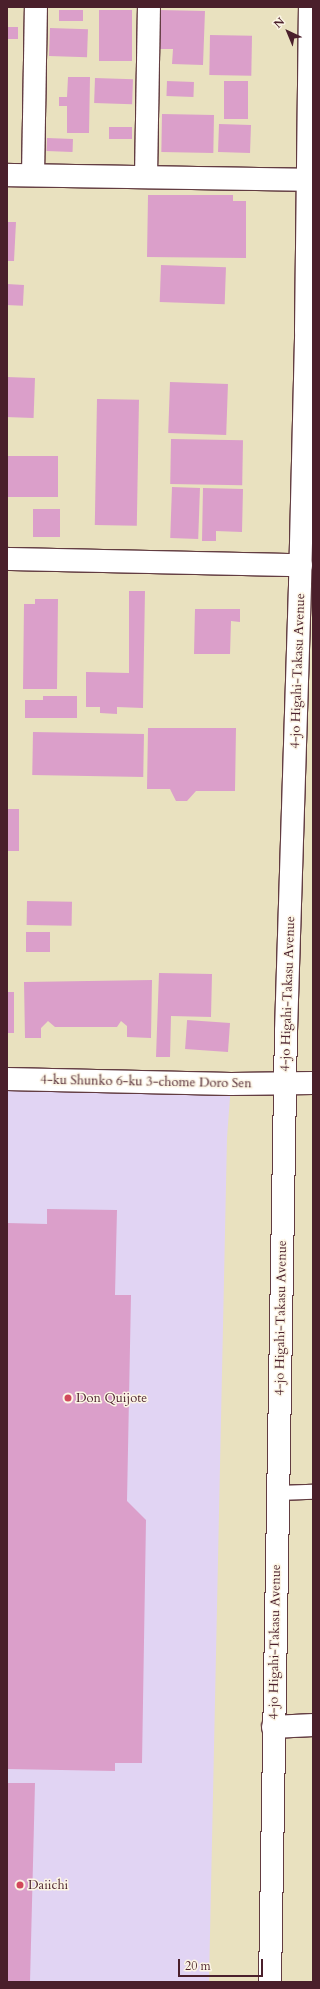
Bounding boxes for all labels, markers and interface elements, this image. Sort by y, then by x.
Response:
north arrow [268,12,308,52]
text: N [271,14,288,32]
street label: 4-jo Higahi-Takasu Avenue [287,593,309,749]
street label: 4-jo Higahi-Takasu Avenue [277,916,299,1072]
street label: 4-ku Shunko 6-ku 3-chome Doro Sen [40,1072,252,1092]
street label: 4-jo Higahi-Takasu Avenue [272,1240,290,1396]
place label: Don Quijote [76,1390,147,1406]
marker: Don Quijote [63,1393,73,1403]
street label: 4-jo Higahi-Takasu Avenue [266,1564,284,1720]
place label: Daiichi [28,1877,68,1893]
marker: Daiichi [15,1880,25,1890]
scale bar [180,1951,265,1977]
text: 20 m [185,1958,211,1974]

